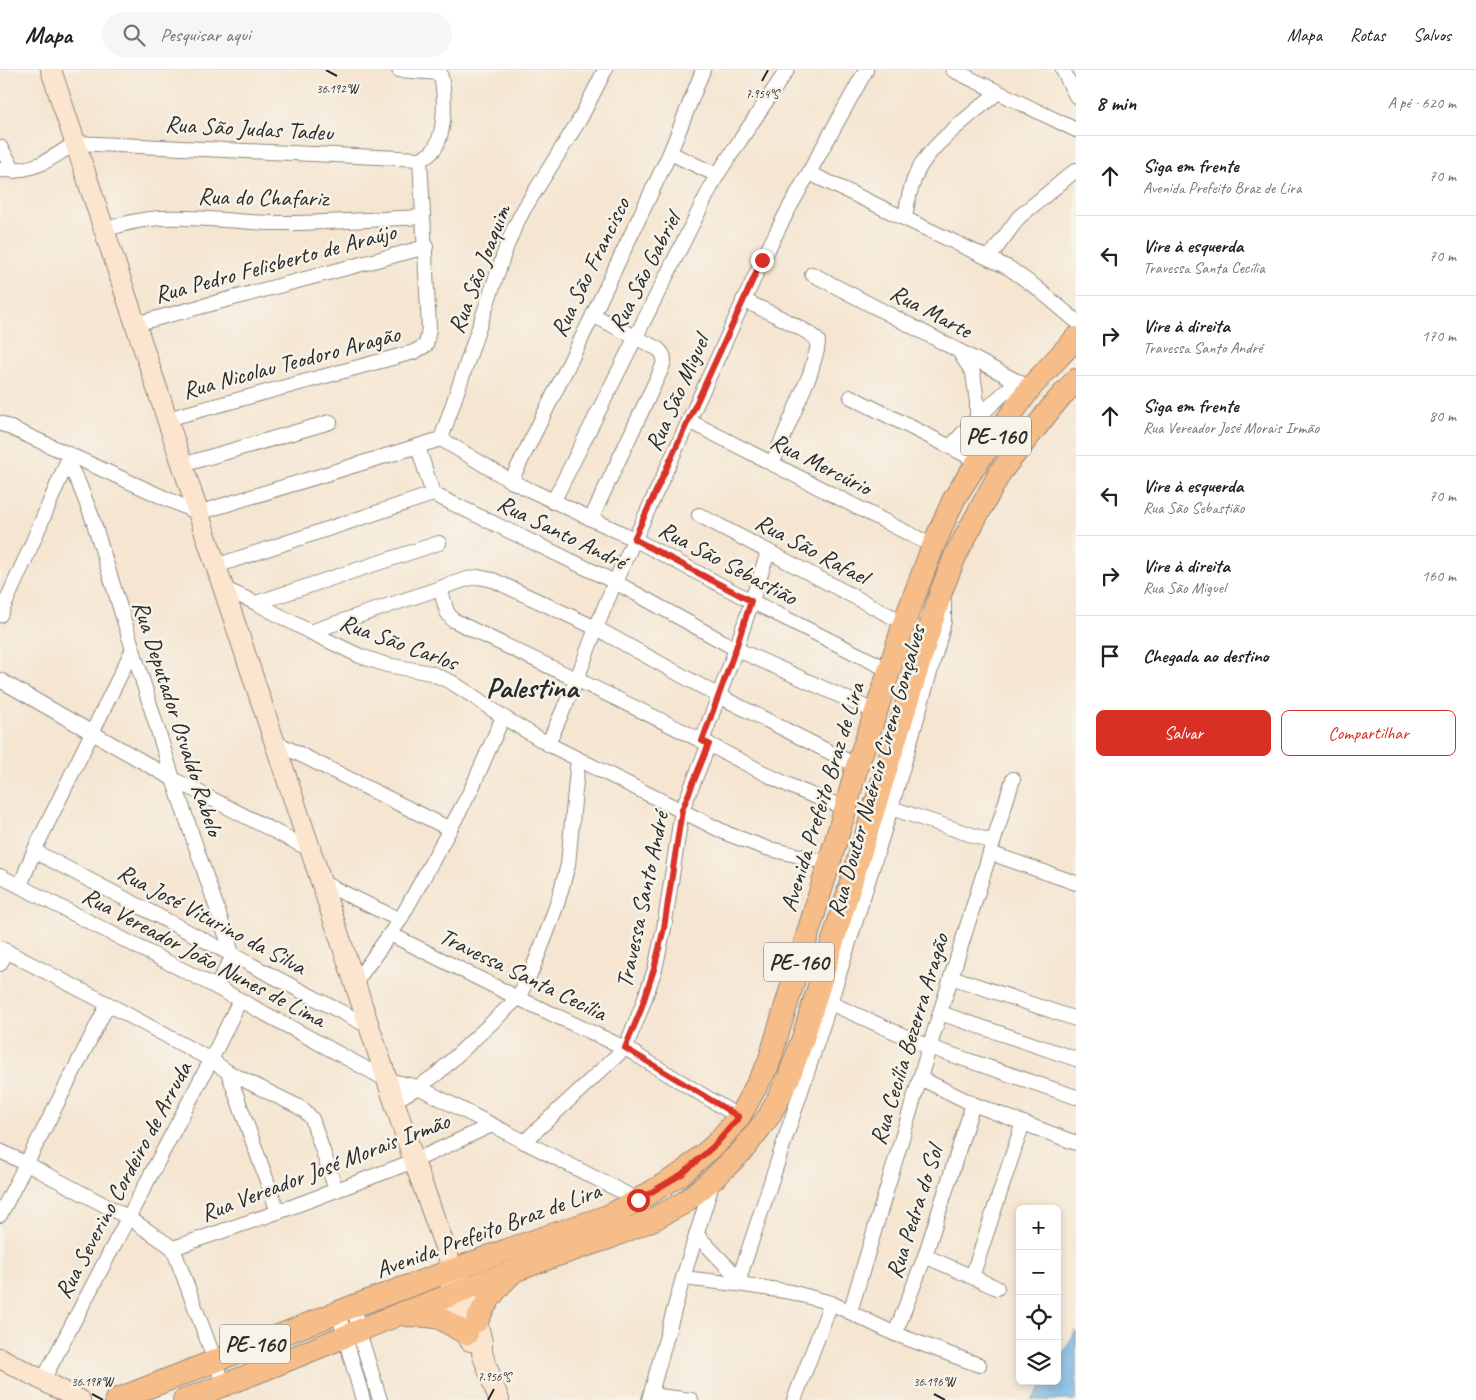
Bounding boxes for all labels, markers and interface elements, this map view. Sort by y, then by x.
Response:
search box [102,12,452,57]
text: Mapa [25,20,72,50]
icon: search [120,21,148,49]
text: Pesquisar aqui [160,23,251,47]
text: Mapa [1287,24,1322,46]
text: Rotas [1350,24,1385,46]
text: Salvos [1413,24,1451,46]
text: 36.192°W [316,81,360,97]
text: 7.954°S [745,86,781,102]
text: 8 min [1096,90,1136,116]
text: A pé · 620 m [1388,93,1456,113]
street label: Rua São Judas Tadeu [164,109,336,147]
text: Siga em frente [1143,154,1239,178]
icon: ahead [1096,162,1124,190]
text: 70 m [1429,166,1456,186]
text: Avenida Prefeito Braz de Lira [1143,178,1301,198]
street label: Rua do Chafariz [198,181,331,213]
street label: Rua São Francisco [543,191,637,342]
street label: Rua São Joaquim [441,199,518,338]
street label: Rua São Gabriel [601,204,689,337]
street label: Rua Pedro Felisberto de Araújo [151,216,400,310]
text: Vire à esquerda [1143,234,1243,258]
icon: left [1096,242,1124,270]
text: 70 m [1429,246,1456,266]
route end [751,249,774,272]
text: Travessa Santa Cecília [1143,258,1265,278]
street label: Rua Marte [885,277,979,346]
text: Vire à direita [1143,314,1230,338]
street label: Rua Nicolau Teodoro Aragão [179,318,404,405]
icon: right [1096,322,1124,350]
text: 170 m [1422,326,1456,346]
street label: Rua São Miguel [638,327,718,456]
text: Travessa Santo André [1143,338,1263,358]
text: Siga em frente [1143,394,1239,418]
icon: ahead [1096,402,1124,430]
text: 80 m [1429,406,1456,426]
road number: PE-160 [961,416,1031,456]
text: Rua Vereador José Morais Irmão [1143,418,1319,438]
street label: Rua Mercúrio [766,426,879,503]
text: Vire à esquerda [1143,474,1243,498]
icon: left [1096,482,1124,510]
text: 70 m [1429,486,1456,506]
street label: Rua Santo André [493,488,635,578]
text: Rua São Sebastião [1143,498,1245,518]
street label: Rua São Rafael [750,507,877,593]
street label: Rua São Sebastião [654,514,804,613]
text: Vire à direita [1143,554,1230,578]
icon: right [1096,562,1124,590]
text: 160 m [1422,566,1456,586]
text: Rua São Miguel [1143,578,1226,598]
street label: Rua Deputador Osvaldo Rabelo [126,597,231,842]
street label: Rua São Carlos [336,607,464,678]
street label: Rua Doutor Naércio Cireno Gonçalves [820,620,932,920]
icon: arrive [1096,642,1124,670]
text: Chegada ao destino [1143,644,1269,668]
district label: Palestina [486,669,580,706]
street label: Avenida Prefeito Braz de Lira [773,678,871,915]
button: Salvar [1096,710,1271,756]
button: Compartilhar [1281,710,1456,756]
street label: Travessa Santo André [609,805,676,991]
street label: Rua José Viturino da Silva [113,857,313,982]
street label: Rua Vereador João Nunes de Lima [77,880,333,1035]
street label: Travessa Santa Cecília [434,921,613,1028]
street label: Rua Cecília Bezerra Aragão [863,928,956,1148]
road number: PE-160 [764,942,834,982]
street label: Rua Severino Cordeiro de Arruda [48,1055,199,1304]
street label: Rua Vereador José Morais Irmão [196,1105,455,1228]
street label: Rua Pedra do Sol [879,1138,951,1282]
street label: Avenida Prefeito Braz de Lira [371,1175,606,1285]
route start [627,1189,650,1212]
map controls [1016,1205,1061,1385]
button: + [1016,1205,1061,1250]
button: − [1016,1250,1061,1295]
button: locate [1016,1295,1061,1340]
road number: PE-160 [220,1324,290,1364]
button: layers [1016,1340,1061,1385]
text: 7.956°S [477,1369,513,1385]
text: 36.198°W [71,1374,115,1390]
text: 36.196°W [913,1374,957,1390]

